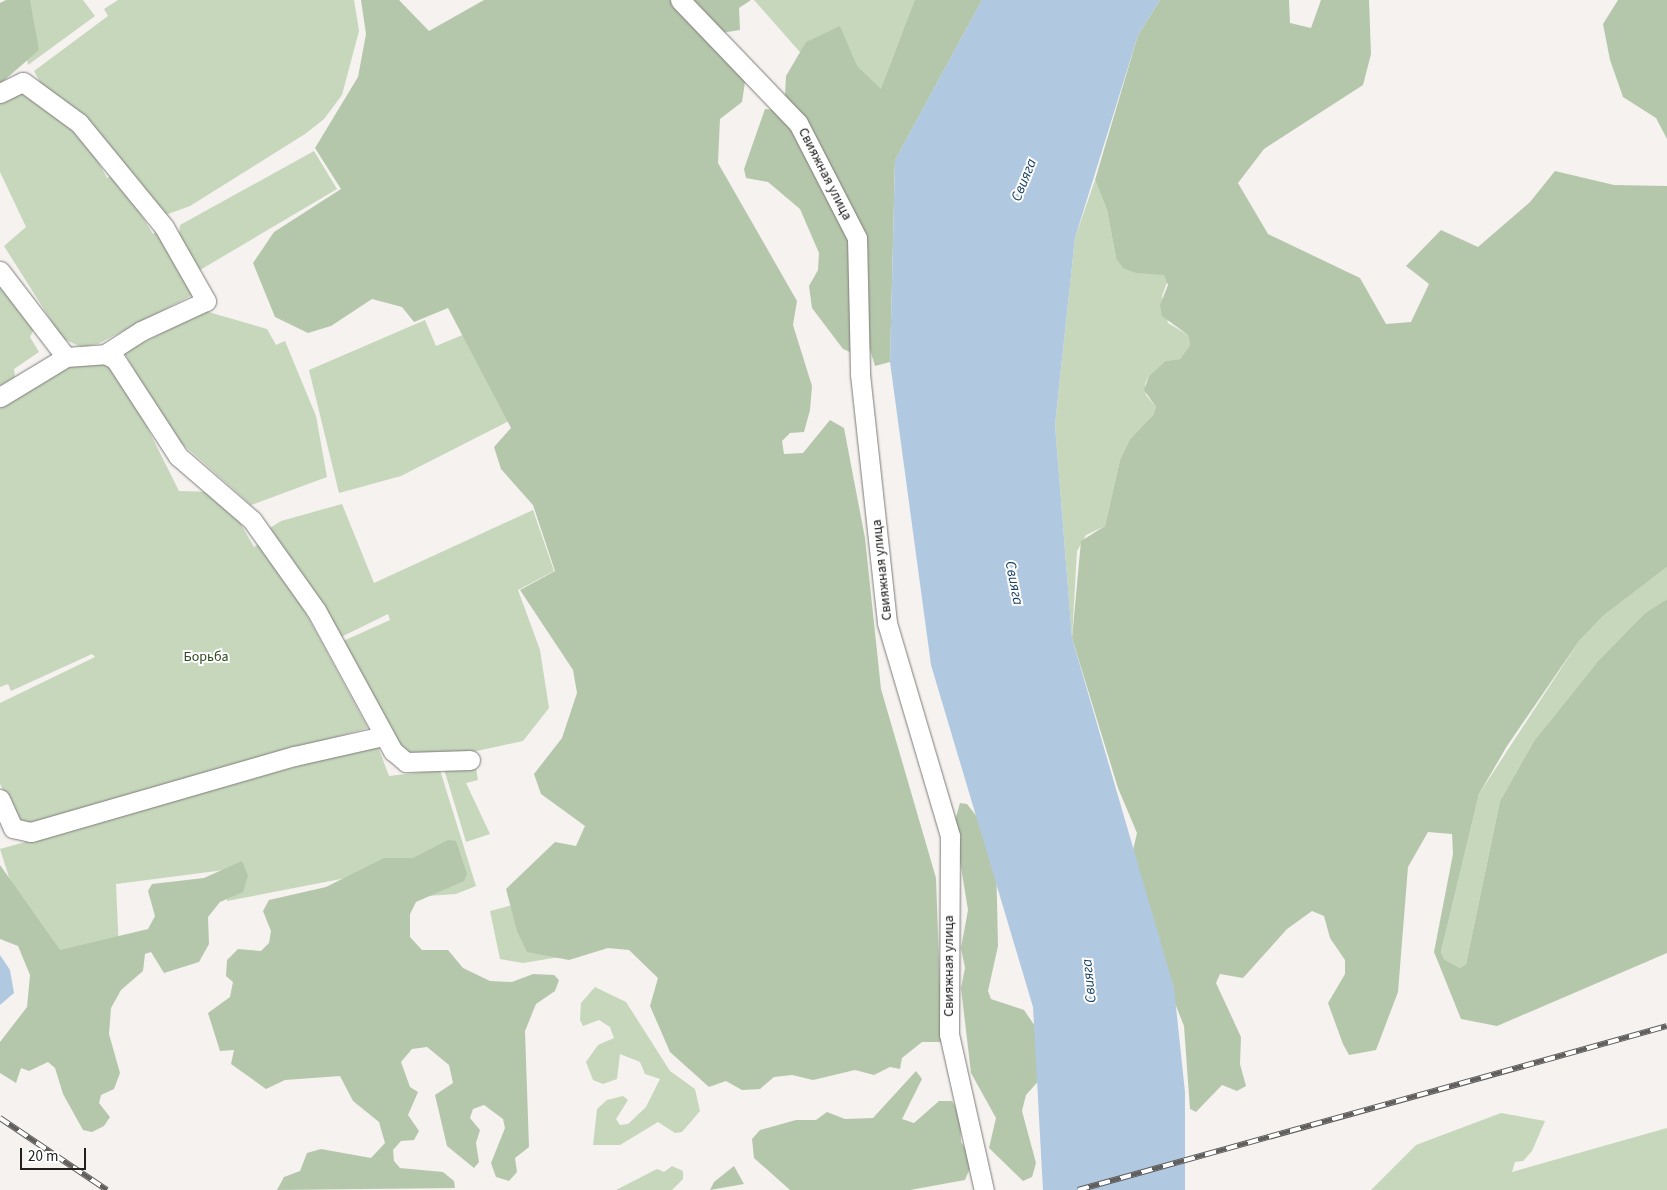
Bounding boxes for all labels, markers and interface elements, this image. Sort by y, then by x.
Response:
street label: Свияжная улица [794,125,856,223]
water label: Свияга [1007,156,1041,204]
street label: Свияжная улица [868,519,896,621]
water label: Свияга [1001,560,1027,606]
park label: Борьба [184,649,228,665]
street label: Свияжная улица [941,915,957,1017]
water label: Свияга [1078,958,1100,1004]
scale bar [22,1138,89,1170]
text: 20 m [28,1146,58,1167]

